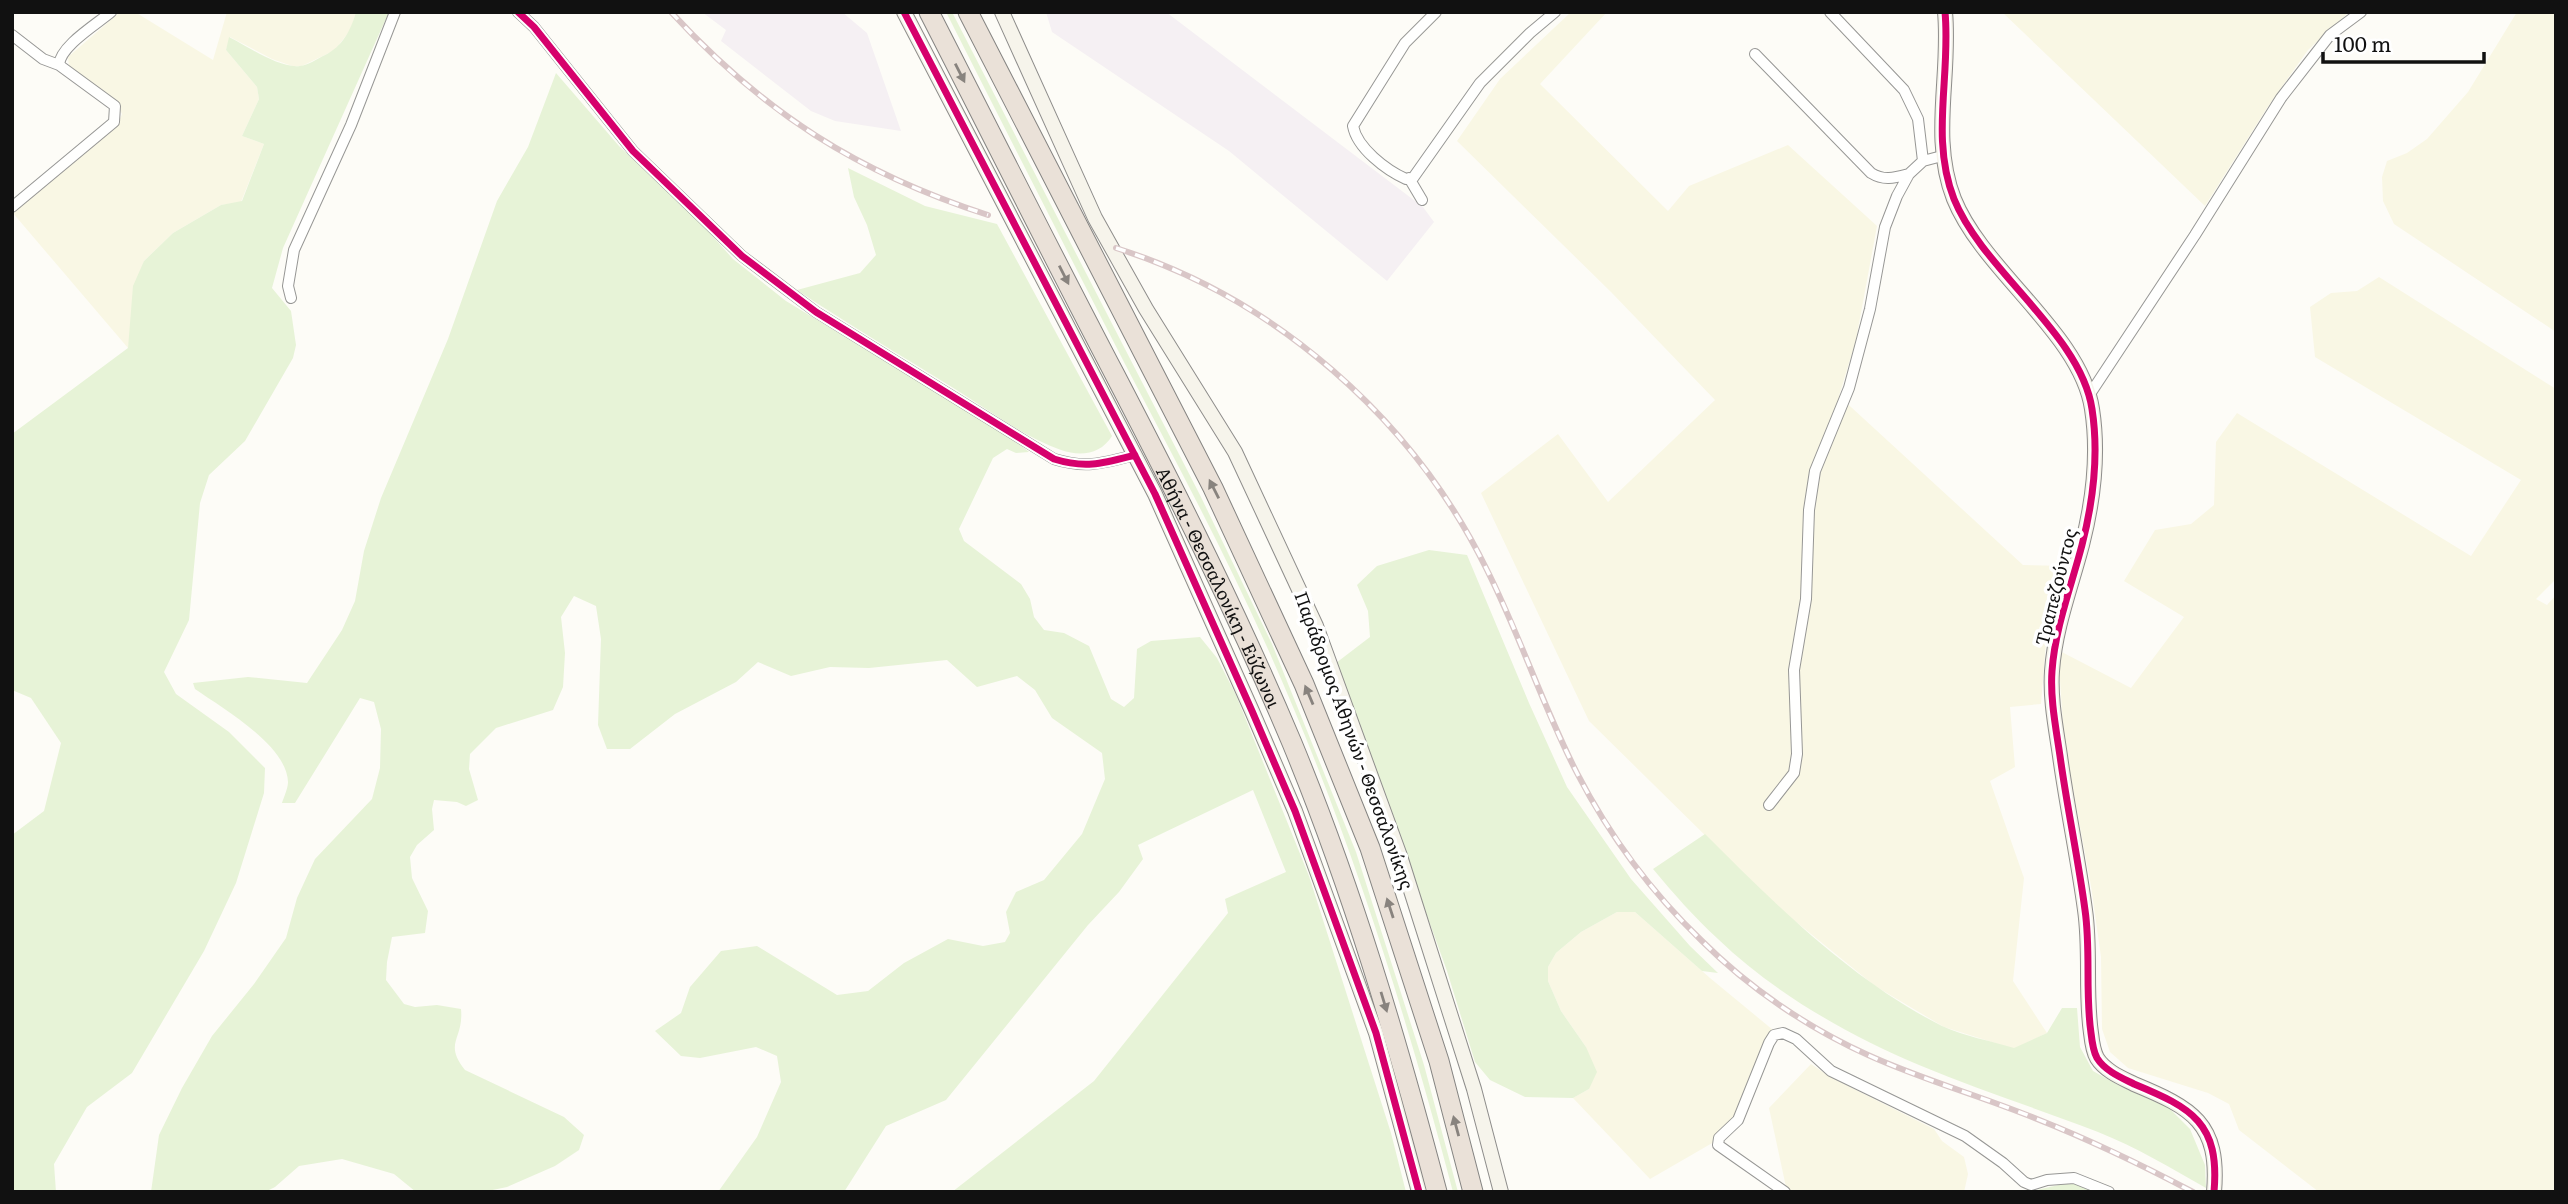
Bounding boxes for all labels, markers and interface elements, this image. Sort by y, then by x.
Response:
scale bar [2323,21,2484,65]
text: 100 m [2334,27,2391,58]
one-way arrow [954,63,966,83]
one-way arrow [1057,266,1069,286]
street label: Αθήνα - Θεσσαλονίκη - Εύζωνοι [1151,461,1289,712]
one-way arrow [1208,479,1219,499]
street label: Τραπεζούντος [2027,525,2083,649]
street label: Παράδρομος Αθηνών - Θεσσαλονίκης [1288,587,1422,893]
one-way arrow [1304,685,1315,706]
one-way arrow [1384,897,1395,918]
one-way arrow [1379,992,1389,1013]
one-way arrow [1450,1115,1461,1137]

